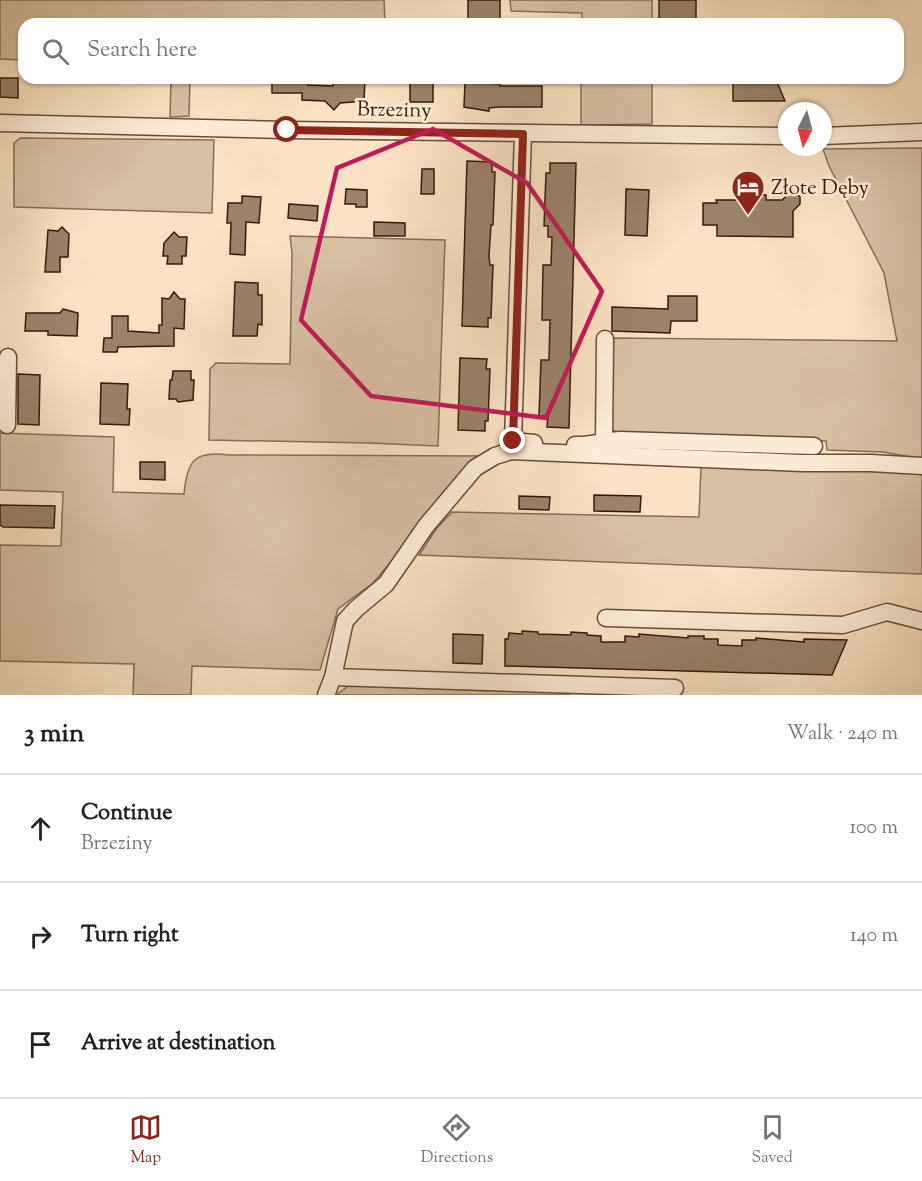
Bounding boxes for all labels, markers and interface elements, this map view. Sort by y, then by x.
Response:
search box [18,18,904,84]
icon: search [39,35,72,68]
text: Search here [87,35,197,67]
street label: Brzeziny [356,95,432,127]
north arrow [778,102,832,156]
route start [273,116,299,142]
hotel icon: Złote Dęby [730,169,766,216]
place label: Złote Dęby [771,174,869,204]
route end [499,427,525,453]
text: 3 min [24,716,84,753]
text: Walk · 240 m [787,720,898,749]
text: Continue [81,798,172,830]
icon: ahead [24,812,57,845]
text: 100 m [849,814,898,843]
text: Brzeziny [81,830,152,859]
icon: right [24,920,57,953]
text: Turn right [81,920,178,952]
text: 140 m [850,922,898,951]
icon: arrive [24,1028,57,1061]
text: Arrive at destination [81,1028,276,1060]
tab: Map [129,1111,162,1170]
tab: Directions [421,1111,493,1170]
tab: Saved [752,1111,793,1170]

